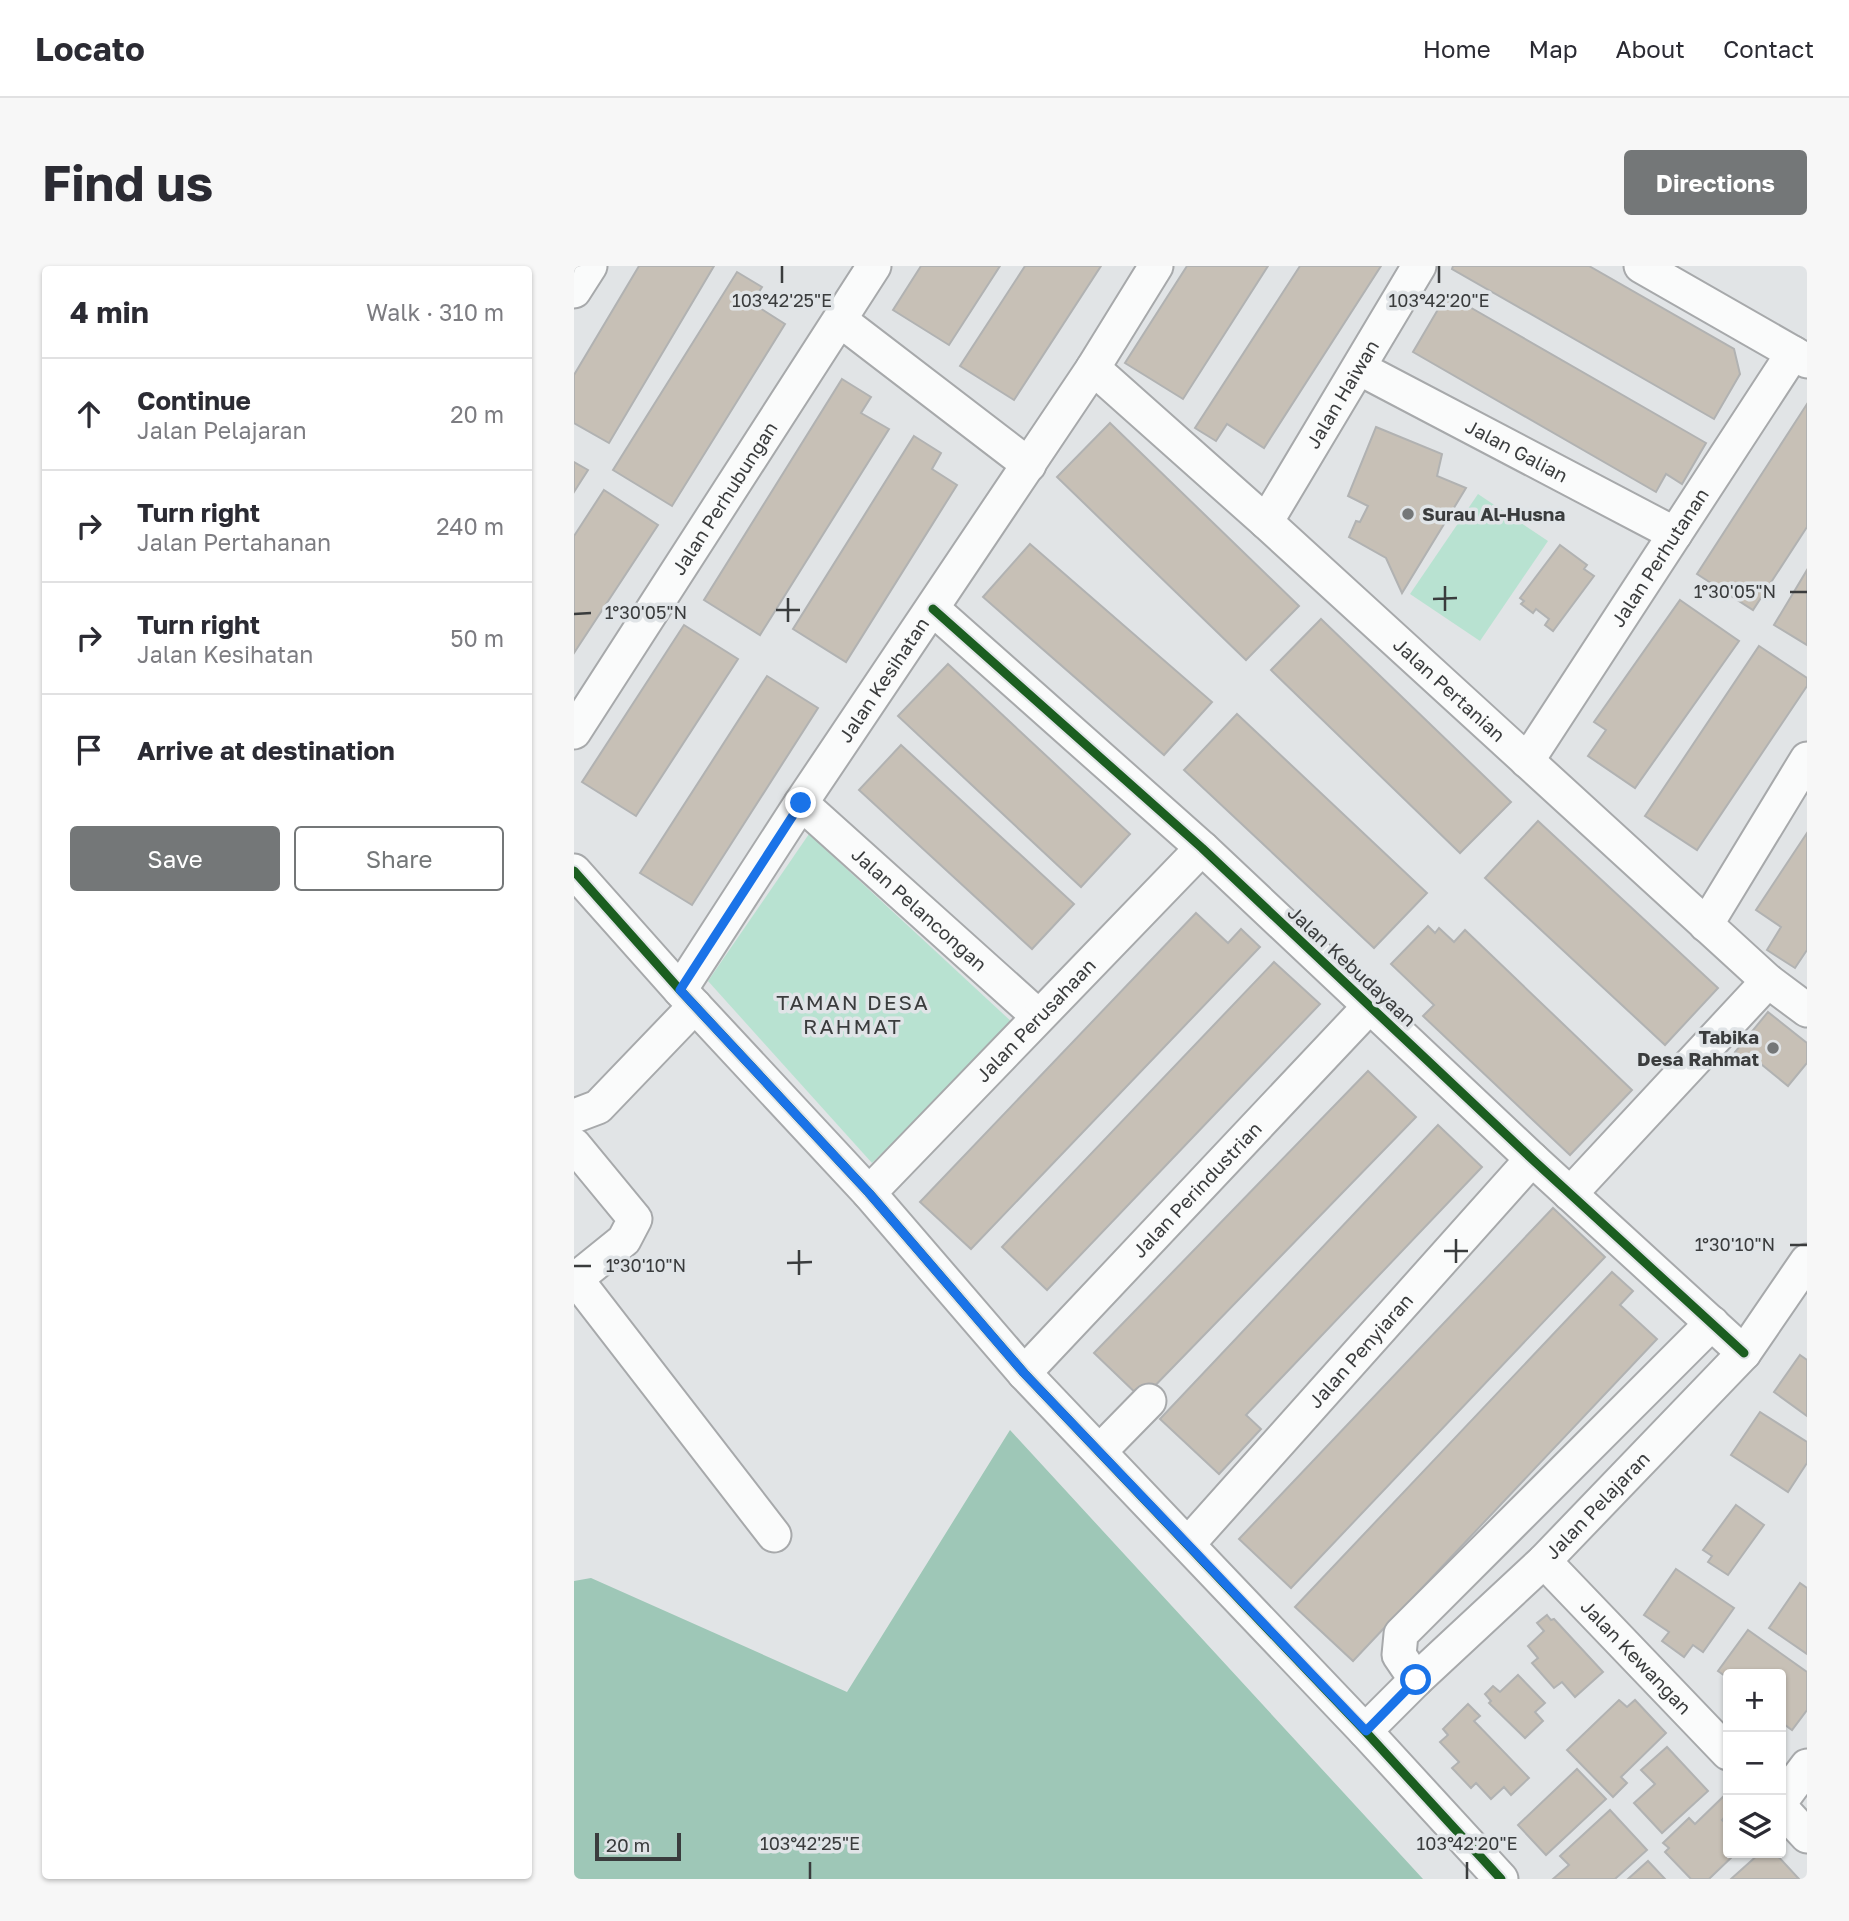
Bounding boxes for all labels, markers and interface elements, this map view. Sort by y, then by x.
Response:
text: Locato [35,29,145,68]
text: Home [1423,34,1491,63]
text: Map [1529,34,1578,63]
text: About [1616,34,1685,63]
text: Contact [1723,34,1814,63]
button: Directions [1624,150,1807,215]
text: Find us [42,153,213,212]
text: 103°42'25"E [732,289,832,311]
text: 103°42'20"E [1389,289,1489,311]
text: 4 min [70,294,149,330]
text: Walk · 310 m [366,298,504,326]
street label: Jalan Haiwan [1301,335,1383,452]
text: Continue [137,385,251,416]
icon: ahead [70,395,108,433]
text: 20 m [450,400,504,428]
street label: Jalan Galian [1462,414,1572,487]
text: Jalan Pelajaran [137,416,307,444]
street label: Jalan Perhubungan [666,417,782,579]
street label: Jalan Perhutanan [1606,483,1713,631]
text: Turn right [137,497,260,528]
place label: Surau Al-Husna [1422,502,1565,525]
marker: Surau Al-Husna [1400,506,1416,522]
icon: right [70,507,108,545]
text: 240 m [436,512,504,540]
text: Jalan Pertahanan [137,528,331,556]
text: 1°30'05"N [1694,580,1776,602]
text: 1°30'05"N [605,601,687,623]
text: Turn right [137,609,260,640]
street label: Jalan Kesihatan [833,613,933,747]
icon: right [70,619,108,657]
text: 50 m [450,624,504,652]
street label: Jalan Pertanian [1389,632,1510,746]
text: Jalan Kesihatan [137,640,313,668]
icon: arrive [70,731,108,769]
text: Arrive at destination [137,735,395,766]
route end [785,787,816,818]
button: Save [70,826,280,891]
button: Share [294,826,504,891]
street label: Jalan Pelancongan [847,842,992,976]
street label: Jalan Kebudayaan [1284,900,1421,1031]
street label: Jalan Perusahaan [971,954,1100,1086]
district label: TAMAN DESA RAHMAT [776,989,930,1039]
place label: Tabika Desa Rahmat [1637,1025,1759,1070]
marker: Tabika Desa Rahmat [1765,1040,1781,1056]
street label: Jalan Perindustrian [1127,1117,1266,1262]
text: 1°30'10"N [1695,1233,1775,1255]
text: 1°30'10"N [606,1254,686,1276]
street label: Jalan Penyiaran [1303,1289,1417,1412]
street label: Jalan Pelajaran [1540,1447,1654,1564]
street label: Jalan Kewangan [1576,1595,1696,1719]
route start [1400,1664,1431,1695]
map controls [1723,1669,1786,1858]
button: + [1723,1669,1786,1732]
button: − [1723,1732,1786,1795]
button: layers [1723,1795,1786,1858]
scale bar [595,1830,681,1862]
text: 103°42'25"E [760,1832,860,1854]
text: 103°42'20"E [1417,1832,1517,1854]
text: 20 m [606,1833,650,1856]

